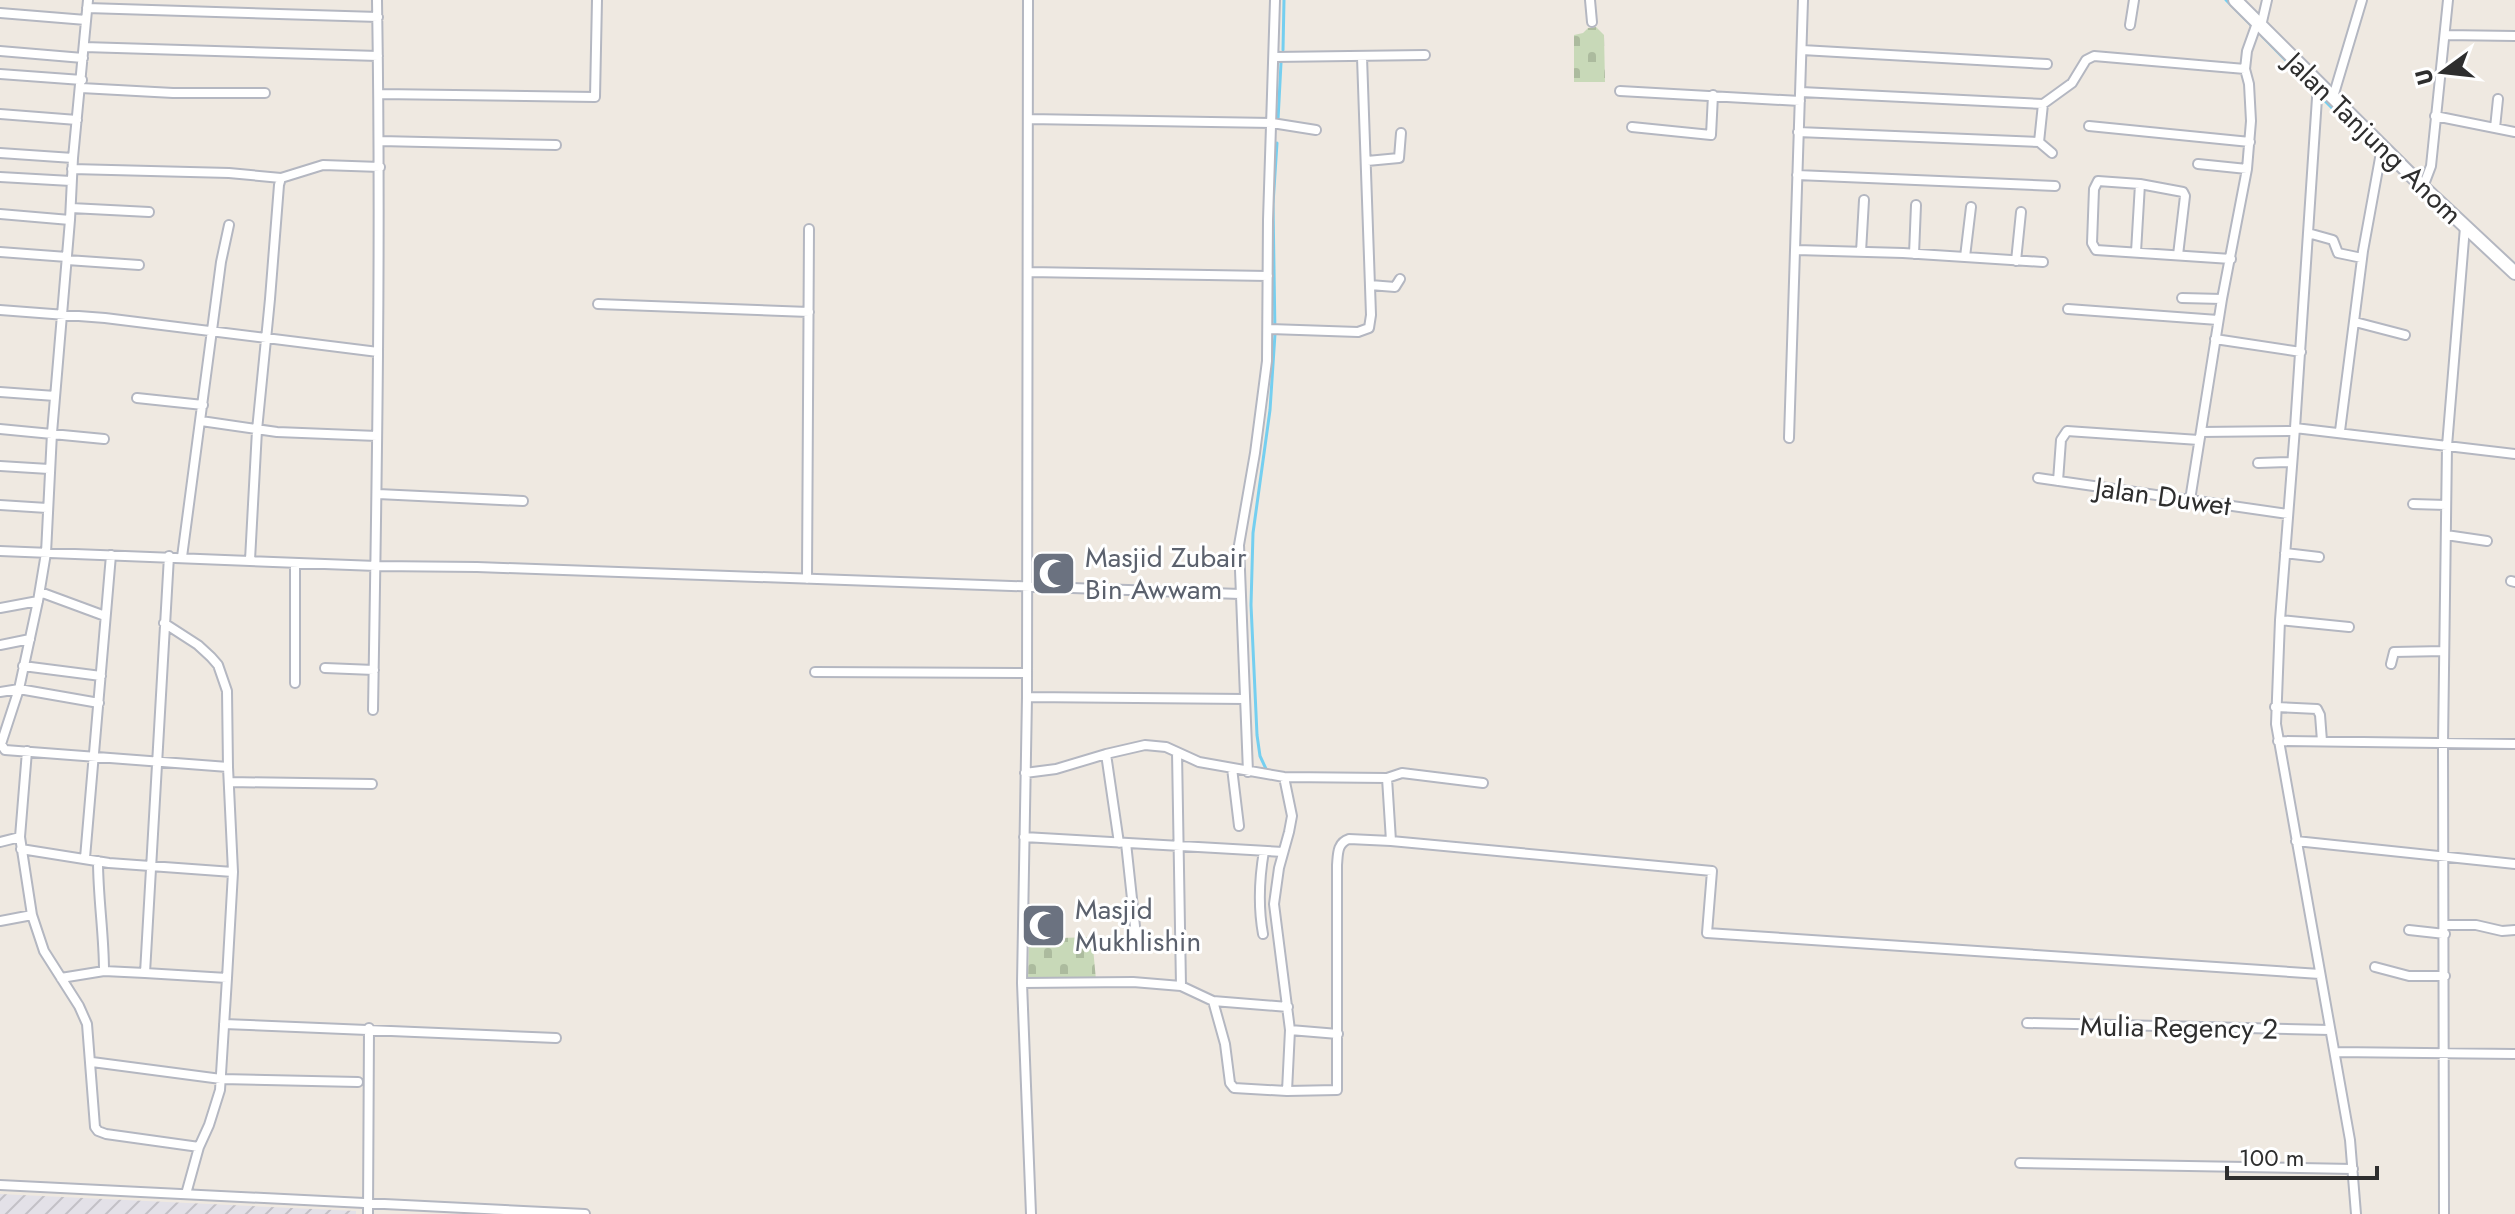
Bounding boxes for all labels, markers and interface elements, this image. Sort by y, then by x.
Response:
north arrow [2403,32,2483,112]
street label: Jalan Tanjung Anom [2273,40,2472,234]
text: U [2406,66,2441,89]
street label: Jalan Duwet [2088,466,2234,526]
place label: Masjid Zubair Bin Awwam [1085,537,1247,610]
mosque icon: Masjid Zubair Bin Awwam [1030,549,1078,597]
place label: Masjid Mukhlishin [1075,889,1201,962]
mosque icon: Masjid Mukhlishin [1020,901,1068,949]
street label: Mulia Regency 2 [2080,1005,2278,1050]
scale bar [2227,1130,2377,1180]
text: 100 m [2239,1140,2305,1175]

